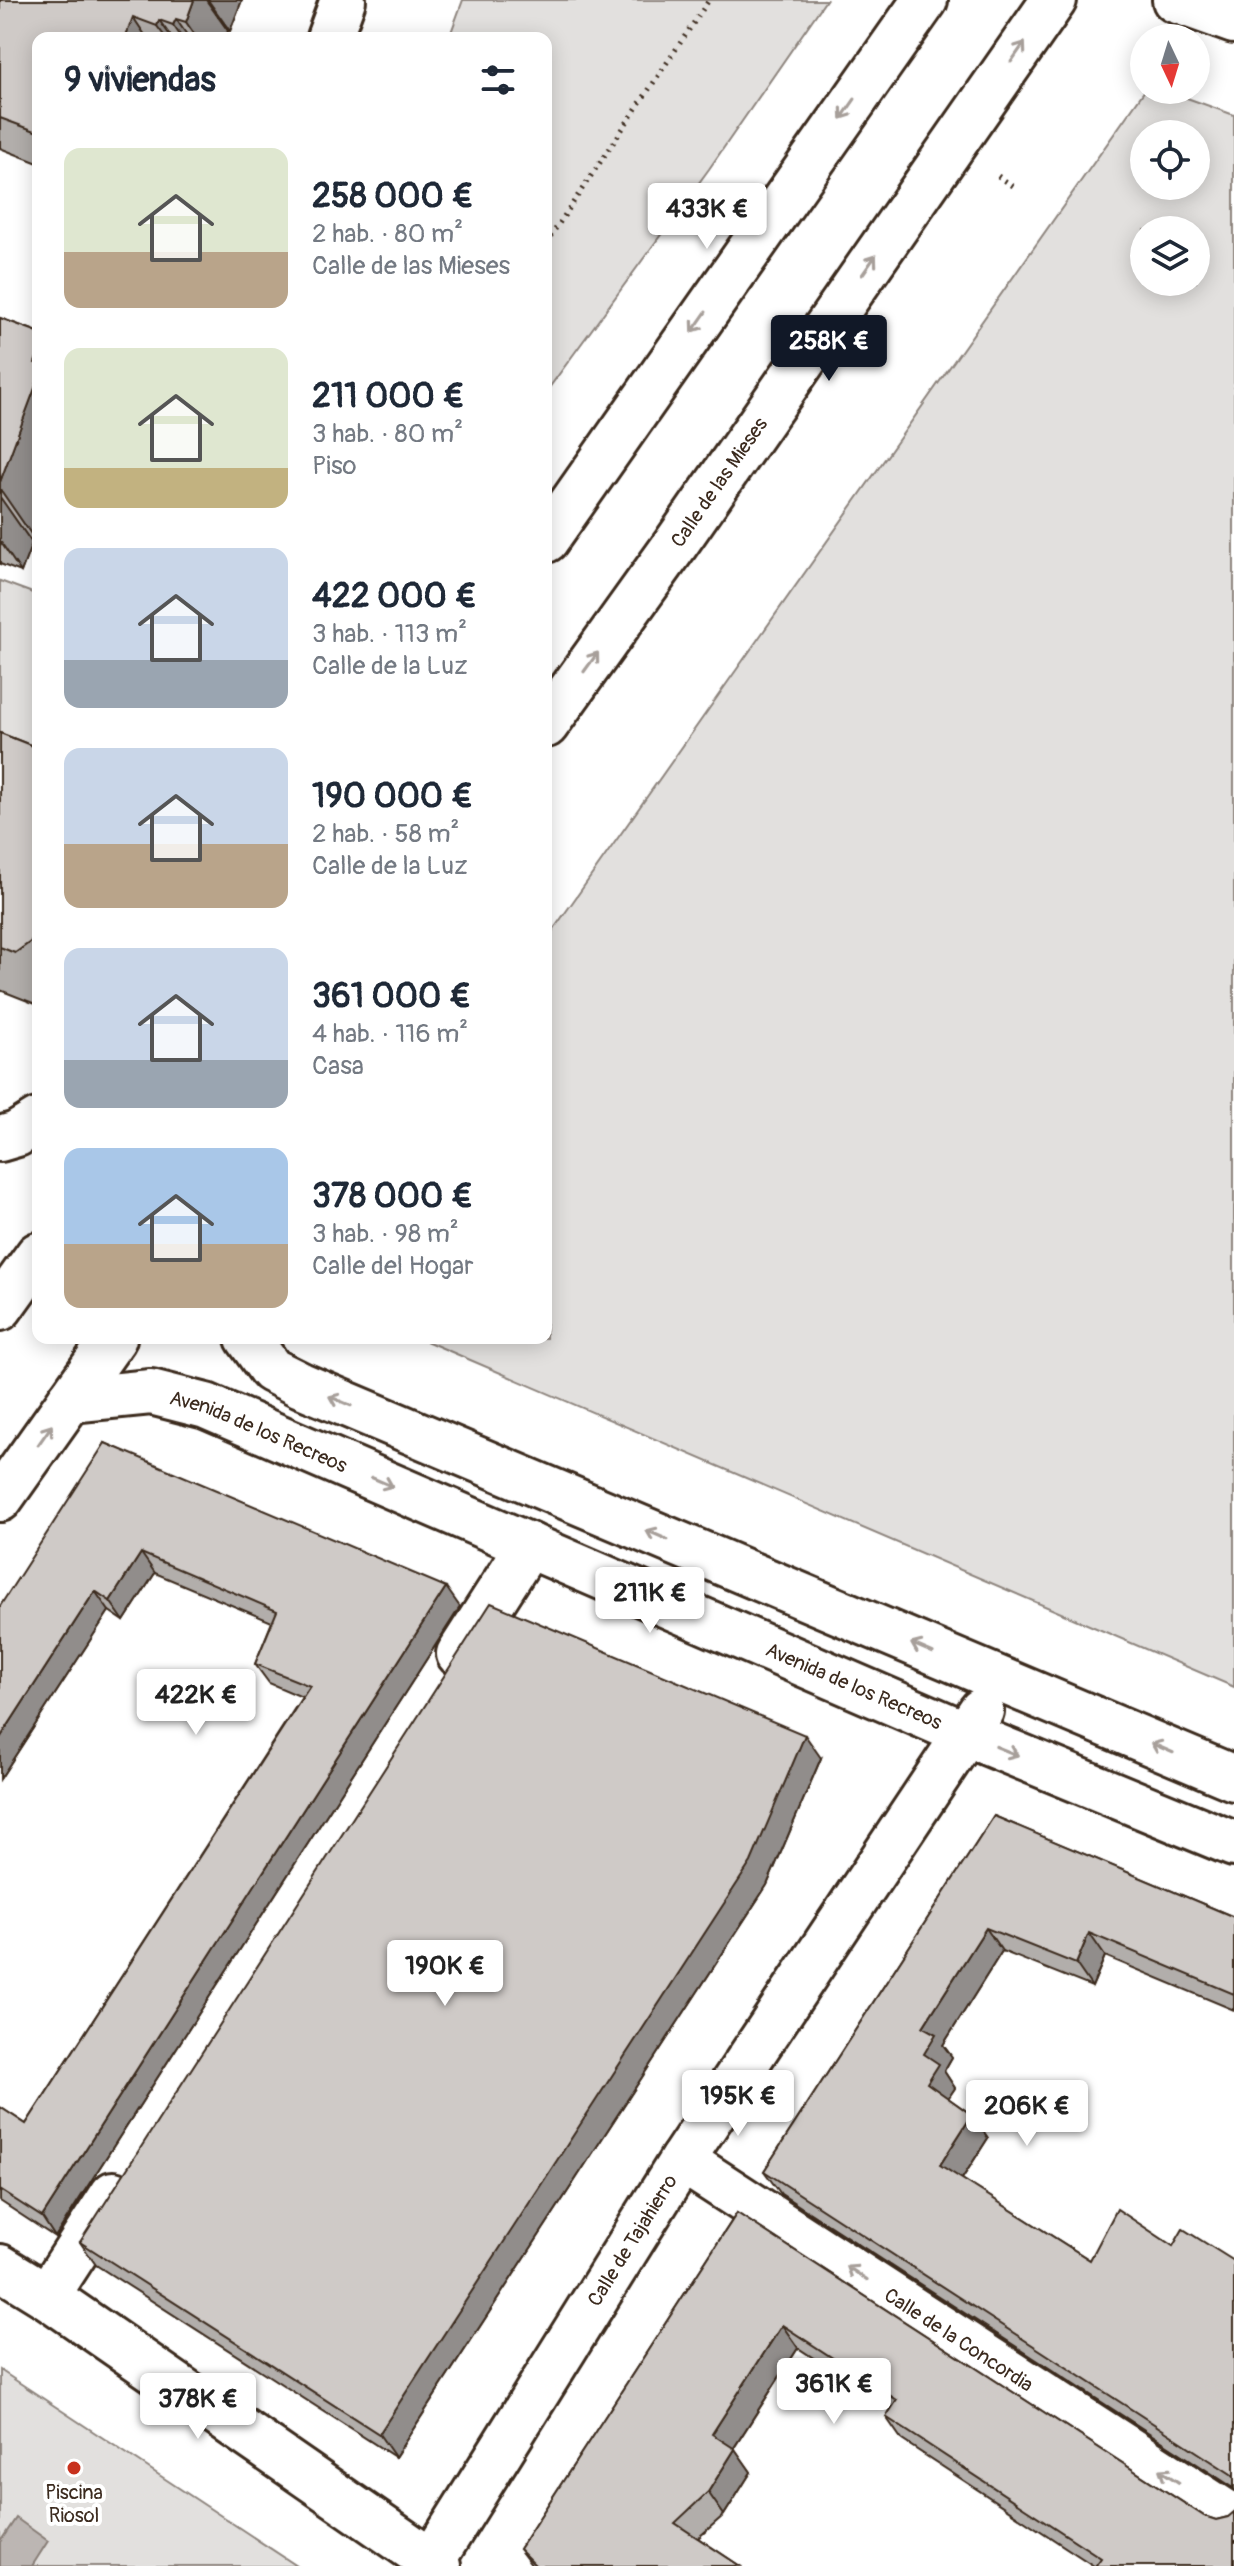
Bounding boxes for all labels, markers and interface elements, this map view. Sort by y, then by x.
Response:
north arrow [1130,24,1210,104]
map controls [1130,24,1210,296]
one-way arrow [1010,42,1026,64]
icon: filters [476,58,520,102]
text: 9 viviendas [64,59,216,102]
one-way arrow [840,98,856,120]
button: locate [1130,120,1210,200]
text: 258 000 € [312,175,473,218]
icon: home [128,180,224,276]
pin: 433K € [642,183,772,251]
text: 433K € [666,193,748,225]
button: layers [1130,216,1210,296]
text: 2 hab. · 80 m² [312,218,463,250]
text: Calle de las Mieses [312,250,510,282]
one-way arrow [861,255,877,277]
one-way arrow [691,311,707,333]
pin: 258K € [764,315,894,383]
text: 258K € [789,325,869,357]
text: 211 000 € [312,375,464,418]
icon: home [128,380,224,476]
street label: Calle de las Mieses [665,413,773,552]
text: 3 hab. · 80 m² [312,418,463,450]
text: Piso [312,450,357,482]
text: 422 000 € [312,575,477,618]
icon: home [128,580,224,676]
text: 3 hab. · 113 m² [312,618,467,650]
text: Calle de la Luz [312,650,468,682]
one-way arrow [583,651,600,673]
text: 190 000 € [312,775,473,818]
icon: home [128,780,224,876]
text: 2 hab. · 58 m² [312,818,459,850]
text: Calle de la Luz [312,850,468,882]
text: 361 000 € [312,975,471,1018]
icon: home [128,980,224,1076]
text: 4 hab. · 116 m² [312,1018,468,1050]
text: Casa [312,1050,364,1082]
text: 378 000 € [312,1175,473,1218]
icon: home [128,1180,224,1276]
text: 3 hab. · 98 m² [312,1218,459,1250]
text: Calle del Hogar [312,1250,474,1282]
street label: Avenida de los Recreos [167,1385,351,1478]
one-way arrow [328,1393,353,1408]
one-way arrow [37,1425,53,1447]
one-way arrow [369,1476,394,1491]
one-way arrow [645,1527,670,1542]
pin: 211K € [585,1567,715,1635]
text: 211K € [613,1577,687,1609]
street label: Avenida de los Recreos [762,1637,946,1735]
one-way arrow [910,1639,935,1654]
pin: 422K € [131,1669,261,1737]
text: 422K € [155,1679,237,1711]
one-way arrow [1150,1740,1175,1755]
one-way arrow [994,1744,1019,1759]
pin: 190K € [380,1940,510,2008]
text: 190K € [405,1950,485,1982]
pin: 195K € [673,2070,803,2138]
text: 195K € [700,2080,776,2112]
pin: 206K € [962,2080,1092,2148]
text: 206K € [984,2090,1070,2122]
street label: Calle de Tajahierro [582,2170,683,2311]
one-way arrow [846,2264,869,2280]
street label: Calle de la Concordia [879,2283,1038,2397]
pin: 361K € [769,2358,899,2426]
text: 361K € [795,2368,873,2400]
pin: 378K € [133,2373,263,2441]
text: 378K € [158,2383,238,2415]
marker: Piscina Riosol [65,2459,83,2477]
one-way arrow [1158,2467,1180,2484]
place label: Piscina Riosol [45,2480,103,2528]

